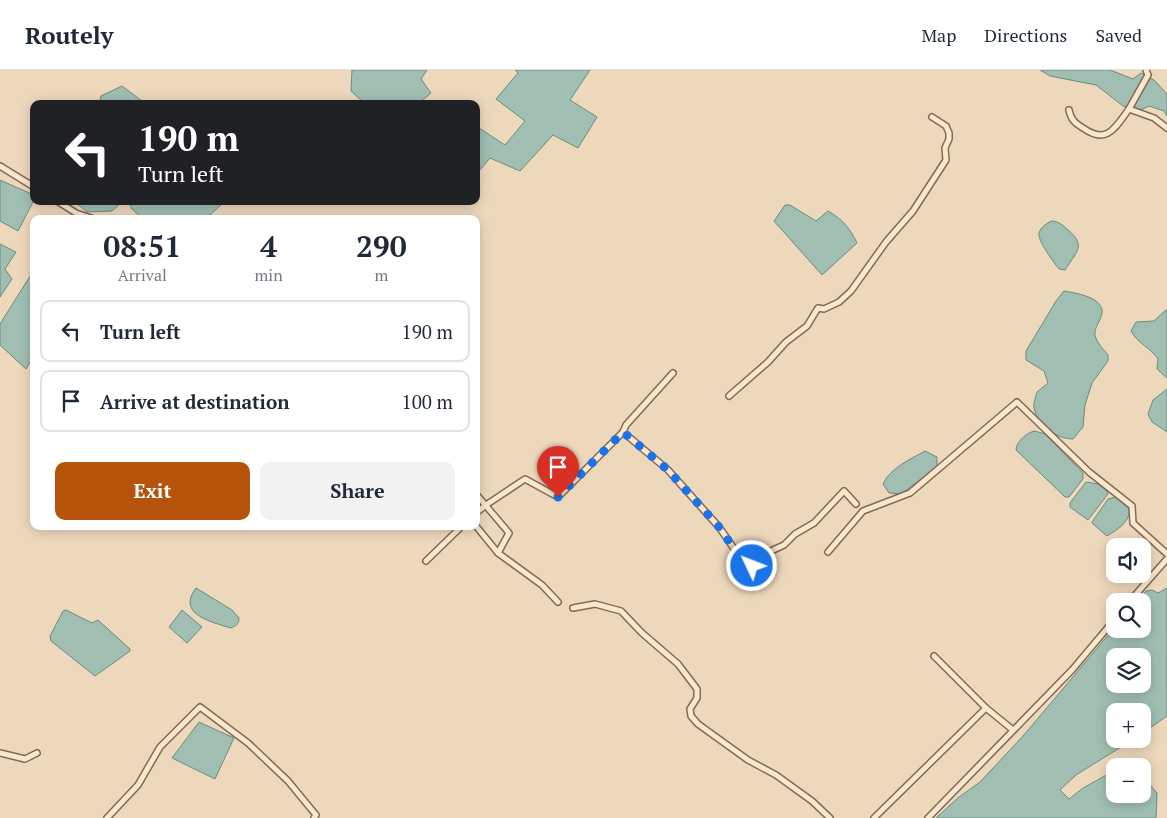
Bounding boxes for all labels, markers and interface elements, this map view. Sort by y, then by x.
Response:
text: Routely [25,19,113,51]
text: Map [921,23,956,47]
text: Directions [984,23,1067,47]
text: Saved [1095,23,1142,47]
text: 190 m [138,115,239,161]
icon: left [55,120,120,185]
text: Turn left [138,159,224,188]
text: 08:51 [103,226,181,266]
text: 4 [260,226,277,266]
text: 290 [356,226,407,266]
text: Arrival [118,264,167,286]
text: min [255,264,283,286]
text: m [374,264,388,286]
icon: left [57,317,85,345]
text: Turn left [100,319,181,344]
text: 190 m [402,319,453,344]
icon: arrive [57,387,85,415]
text: Arrive at destination [100,389,289,414]
text: 100 m [402,389,453,414]
pin [537,446,579,497]
icon: arrive [544,453,572,481]
button: Exit [55,462,250,520]
button: Share [260,462,455,520]
map controls [1106,538,1151,803]
button: sound [1106,538,1151,583]
position arrow [725,539,777,591]
button: search [1106,593,1151,638]
button: layers [1106,648,1151,693]
button: + [1106,703,1151,748]
button: − [1106,758,1151,803]

